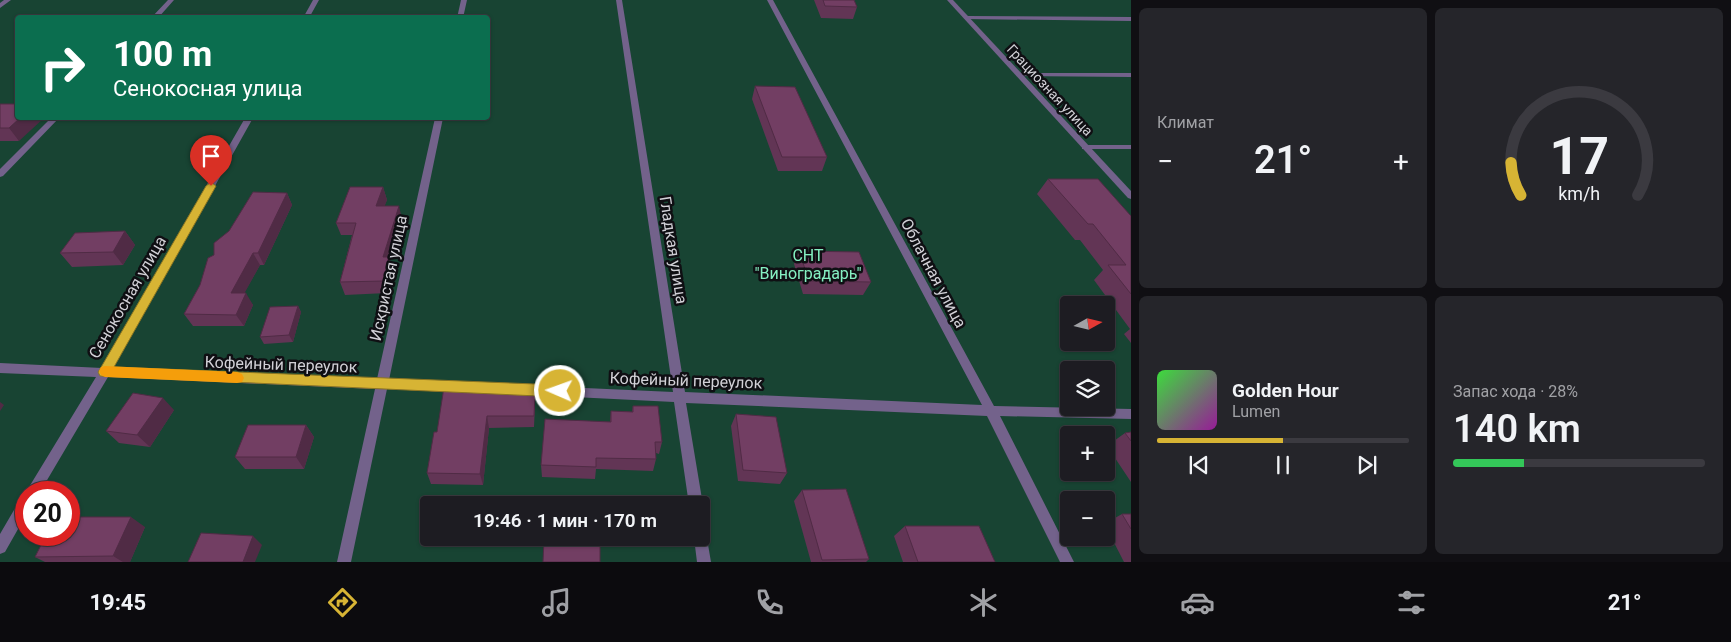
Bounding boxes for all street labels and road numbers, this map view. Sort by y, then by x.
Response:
street label: Грациозная улица [1004,41,1096,139]
street label: Гладкая улица [656,195,691,305]
street label: Искристая улица [366,214,411,343]
street label: Облачная улица [897,215,970,331]
street label: Сенокосная улица [85,233,170,362]
street label: Кофейный переулок [204,352,358,377]
street label: Кофейный переулок [609,368,763,393]

